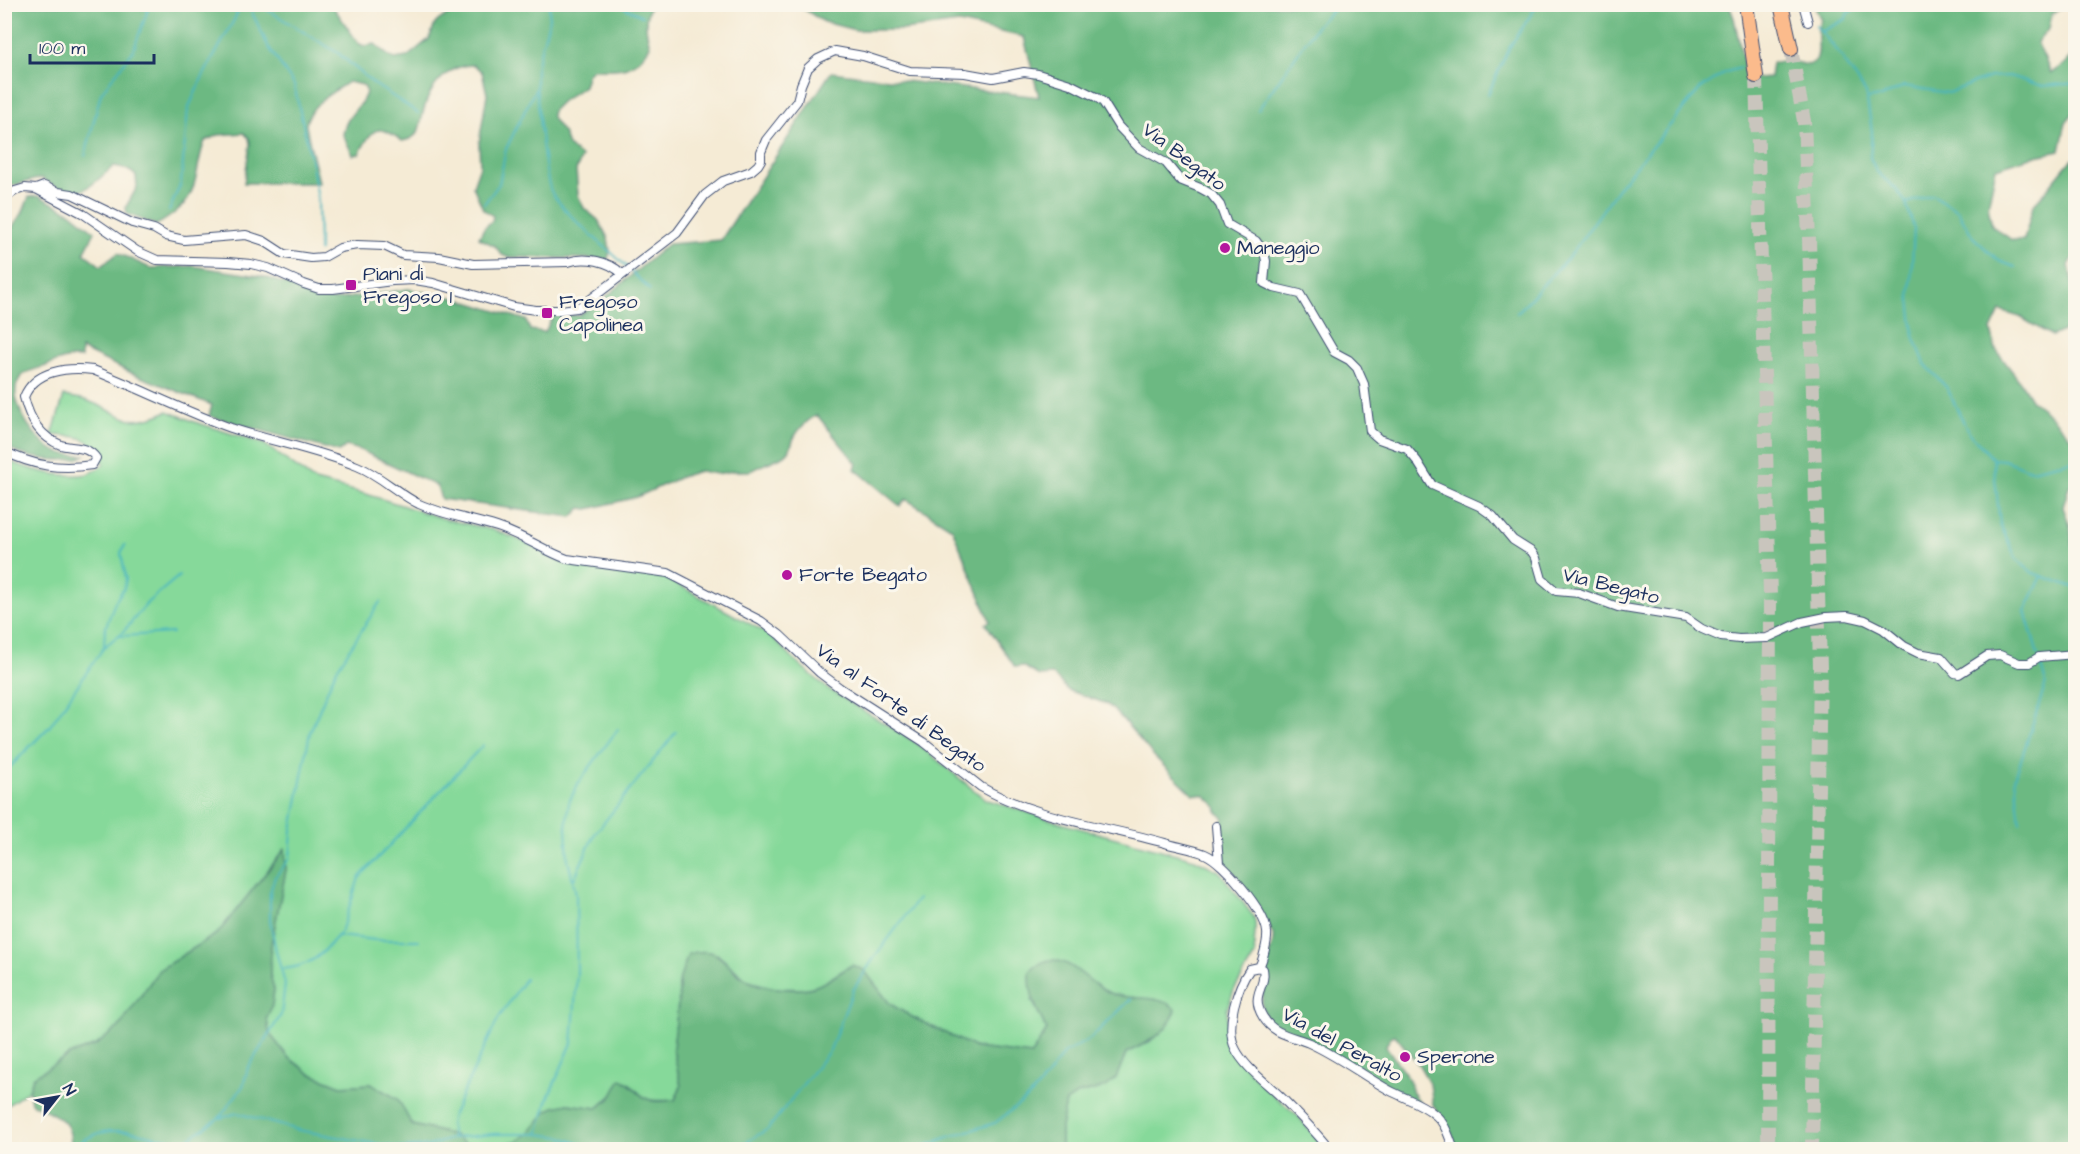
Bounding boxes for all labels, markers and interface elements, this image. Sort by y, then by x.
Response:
scale bar [30,27,154,65]
text: 100 m [39,36,85,61]
street label: Via Begato [1136,116,1232,199]
place label: Maneggio [1237,234,1319,263]
marker: Maneggio [1218,241,1232,255]
place label: Piani di Fregoso 1 [363,260,453,312]
marker: Piani di Fregoso 1 [344,278,358,292]
place label: Fregoso Capolinea [559,288,643,339]
marker: Fregoso Capolinea [540,306,554,320]
street label: Via Begato [1560,560,1662,612]
place label: Forte Begato [799,561,927,590]
marker: Forte Begato [780,568,794,582]
street label: Via al Forte di Begato [810,637,992,780]
street label: Via del Peralto [1277,1000,1407,1090]
place label: Sperone [1417,1043,1495,1071]
marker: Sperone [1398,1050,1412,1064]
north arrow [27,1067,87,1127]
text: N [57,1080,81,1100]

